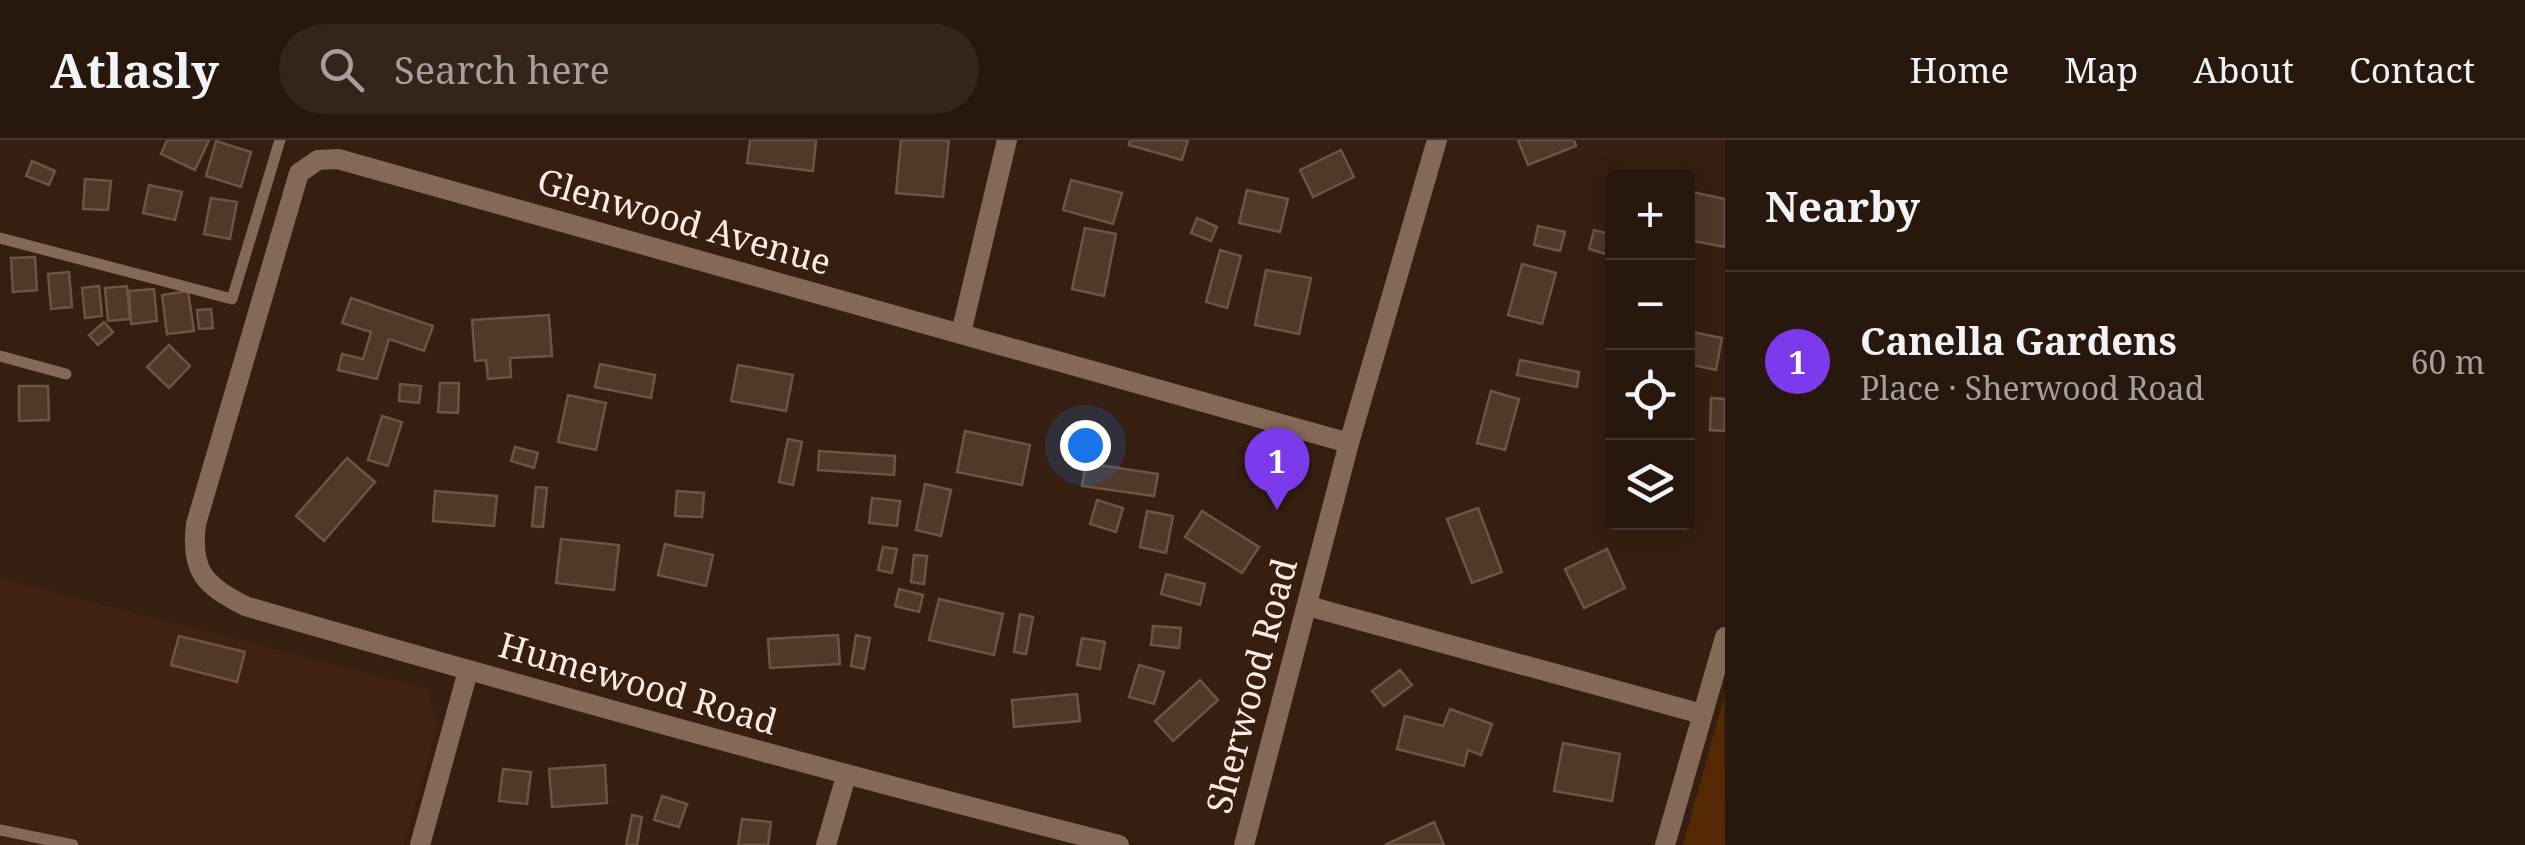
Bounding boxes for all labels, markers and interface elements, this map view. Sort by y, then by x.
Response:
search box [279,24,979,114]
text: Atlasly [50,37,219,102]
icon: search [314,42,369,97]
text: Search here [394,43,610,95]
text: Home [1909,46,2009,93]
text: Map [2064,46,2138,93]
text: About [2193,46,2294,93]
text: Contact [2349,46,2475,93]
street label: Glenwood Avenue [532,156,837,285]
map controls [1605,170,1695,530]
button: + [1605,170,1695,260]
text: Nearby [1765,177,1920,234]
button: − [1605,260,1695,350]
text: Canella Gardens [1860,314,2177,366]
text: 1 [1788,340,1807,383]
text: 60 m [2411,340,2485,383]
button: locate [1605,350,1695,440]
text: Place · Sherwood Road [1860,366,2204,409]
your location [1060,420,1111,471]
pin: 1 [1244,428,1310,510]
button: layers [1605,440,1695,530]
street label: Sherwood Road [1194,553,1307,818]
street label: Humewood Road [494,620,783,745]

